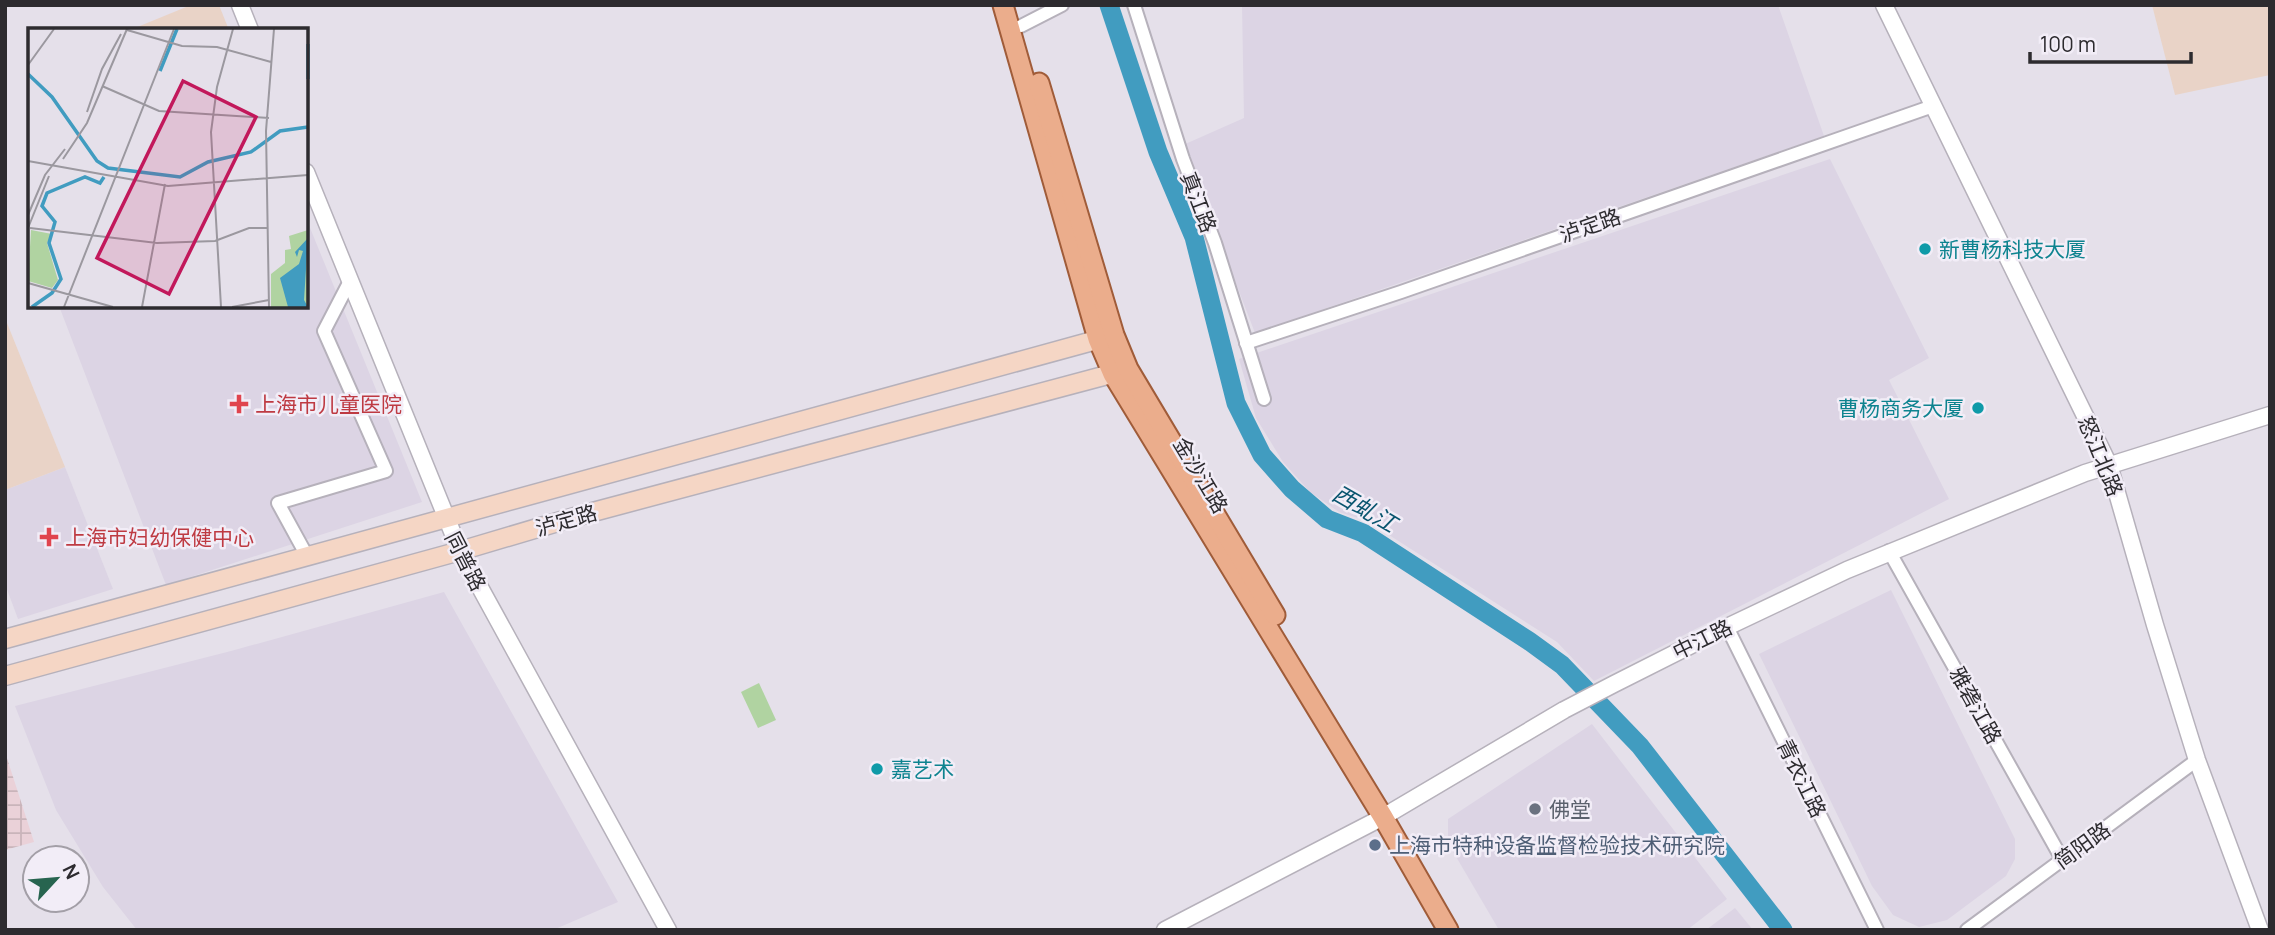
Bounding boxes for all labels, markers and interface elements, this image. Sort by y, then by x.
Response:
scale bar [2030,21,2191,65]
inset map [28,28,308,308]
text: 100 m [2040,30,2096,58]
street label: 真江路 [1175,168,1223,236]
street label: 泸定路 [1556,202,1624,248]
place label: 新曹杨科技大厦 [1939,235,2086,263]
marker: 新曹杨科技大厦 [1917,241,1933,257]
place label: 上海市儿童医院 [255,390,402,418]
marker: 上海市儿童医院 [229,394,249,414]
place label: 曹杨商务大厦 [1838,394,1964,422]
marker: 曹杨商务大厦 [1970,400,1986,416]
street label: 怒江北路 [2072,412,2130,500]
street label: 金沙江路 [1167,432,1235,518]
water label: 西虬江 [1327,477,1405,541]
street label: 泸定路 [532,498,600,542]
place label: 上海市妇幼保健中心 [65,523,254,551]
marker: 上海市妇幼保健中心 [39,527,59,547]
street label: 同普路 [439,527,493,595]
street label: 中江路 [1668,613,1736,665]
street label: 雅砻江路 [1943,661,2009,749]
street label: 青衣江路 [1771,734,1833,822]
place label: 嘉艺术 [891,755,954,783]
marker: 嘉艺术 [869,761,885,777]
place label: 佛堂 [1549,795,1591,823]
marker: 佛堂 [1527,801,1543,817]
street label: 简阳路 [2048,815,2116,875]
place label: 上海市特种设备监督检验技术研究院 [1389,831,1725,859]
marker: 上海市特种设备监督检验技术研究院 [1367,837,1383,853]
north arrow [21,844,91,914]
text: N [57,860,86,883]

